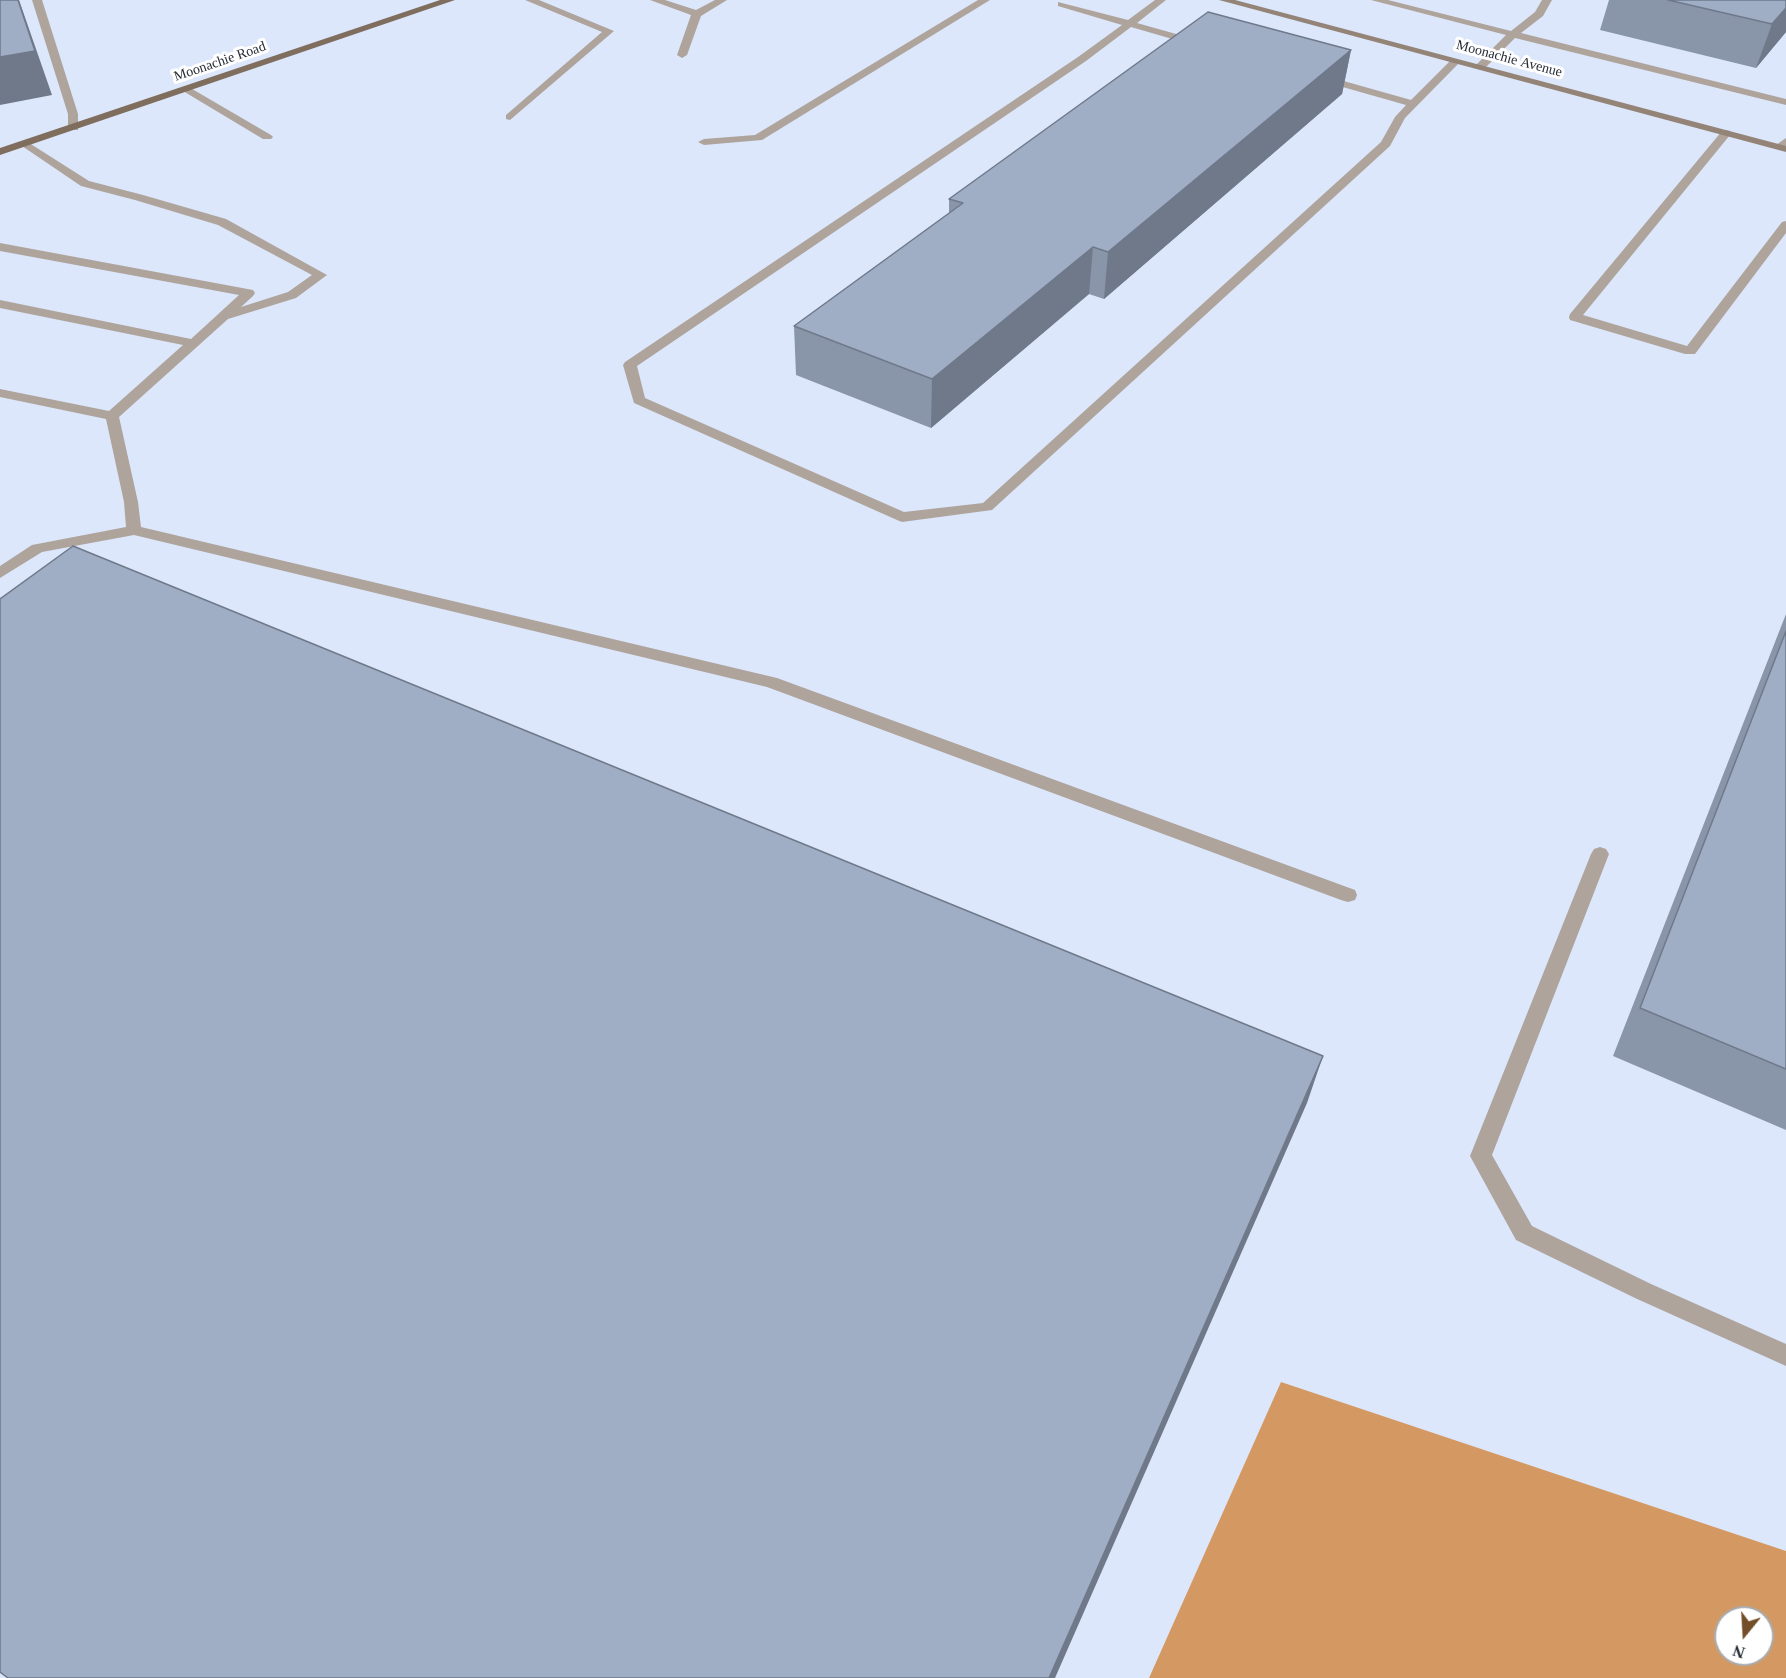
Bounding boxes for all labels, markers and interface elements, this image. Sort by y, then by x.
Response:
street label: Moonachie Avenue [1454,37,1564,81]
street label: Moonachie Road [172,38,268,86]
north arrow [1714,1606,1774,1666]
text: N [1731,1642,1747,1662]

